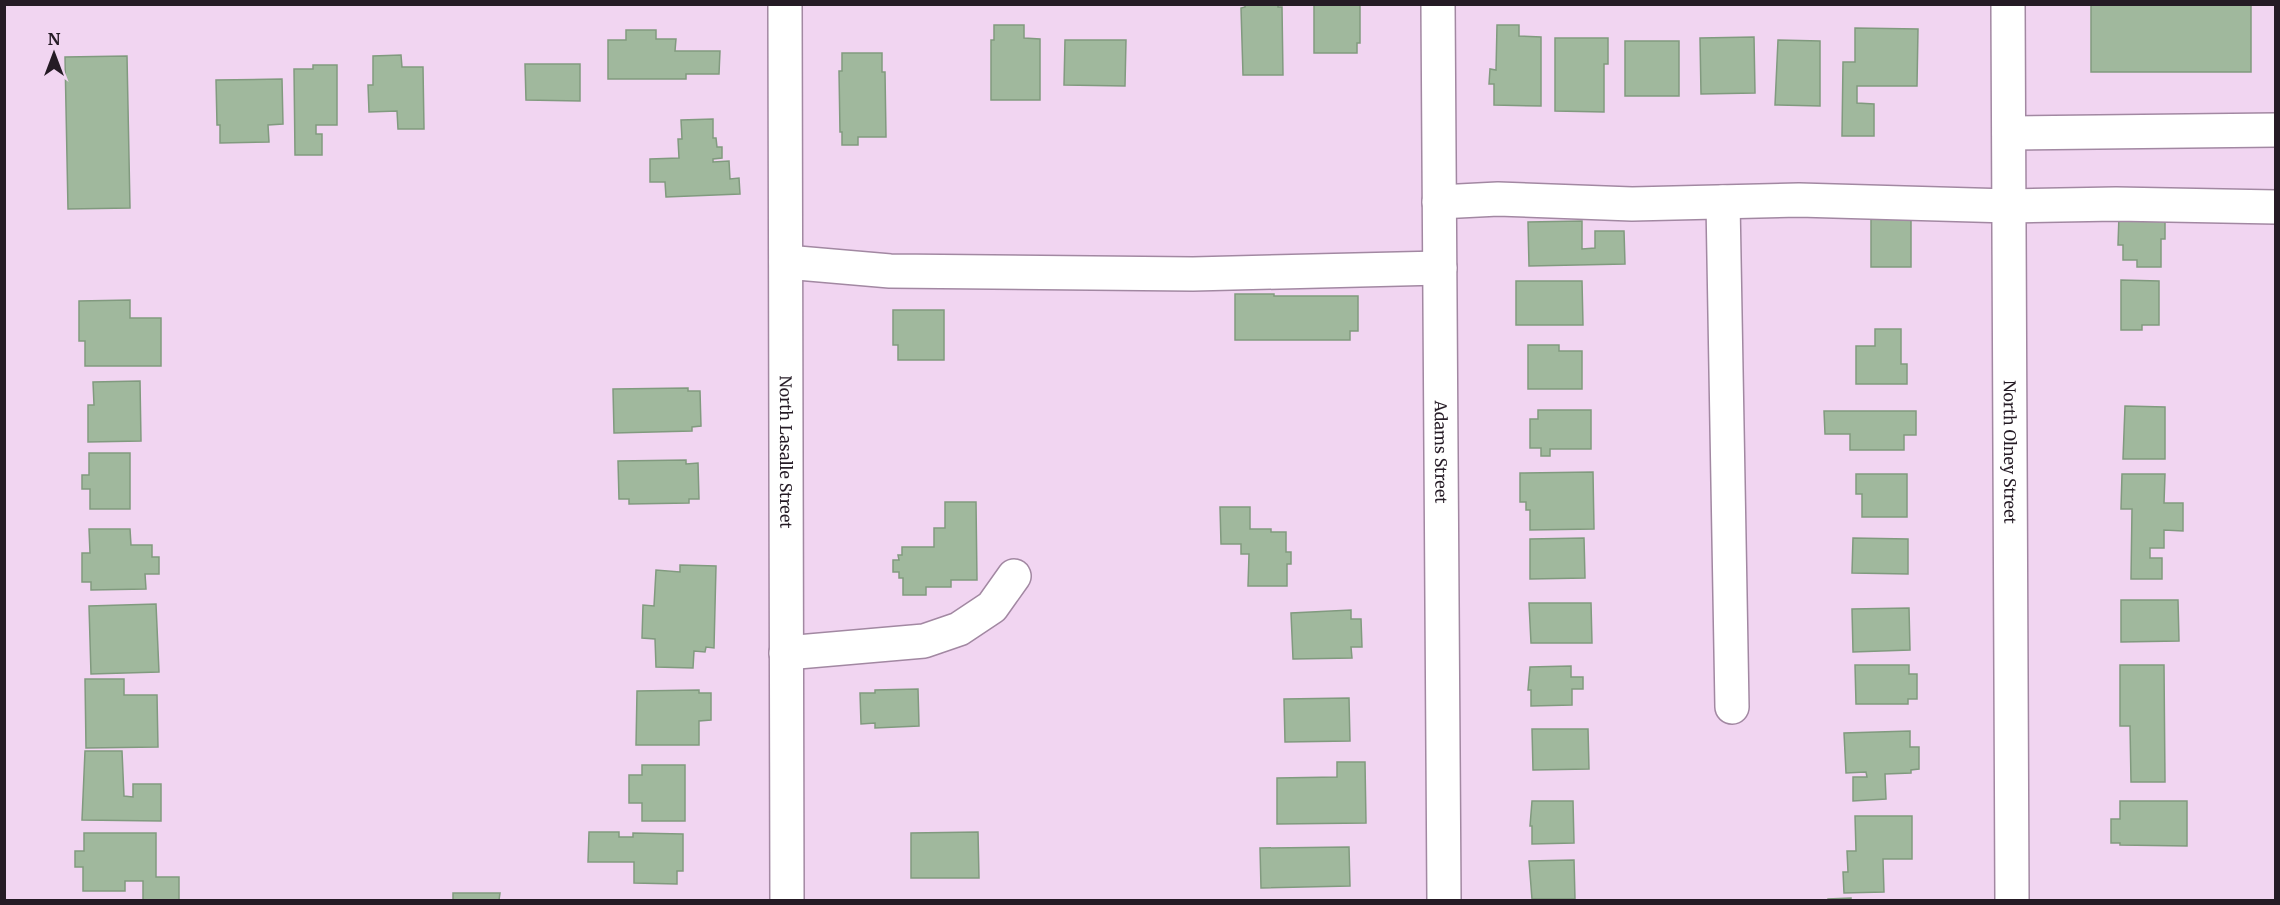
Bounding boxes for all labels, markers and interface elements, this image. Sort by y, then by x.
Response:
north arrow [24,24,84,84]
text: N [48,29,61,49]
street label: North Lasalle Street [776,375,796,529]
street label: North Olney Street [2000,380,2020,525]
street label: Adams Street [1431,399,1451,504]

